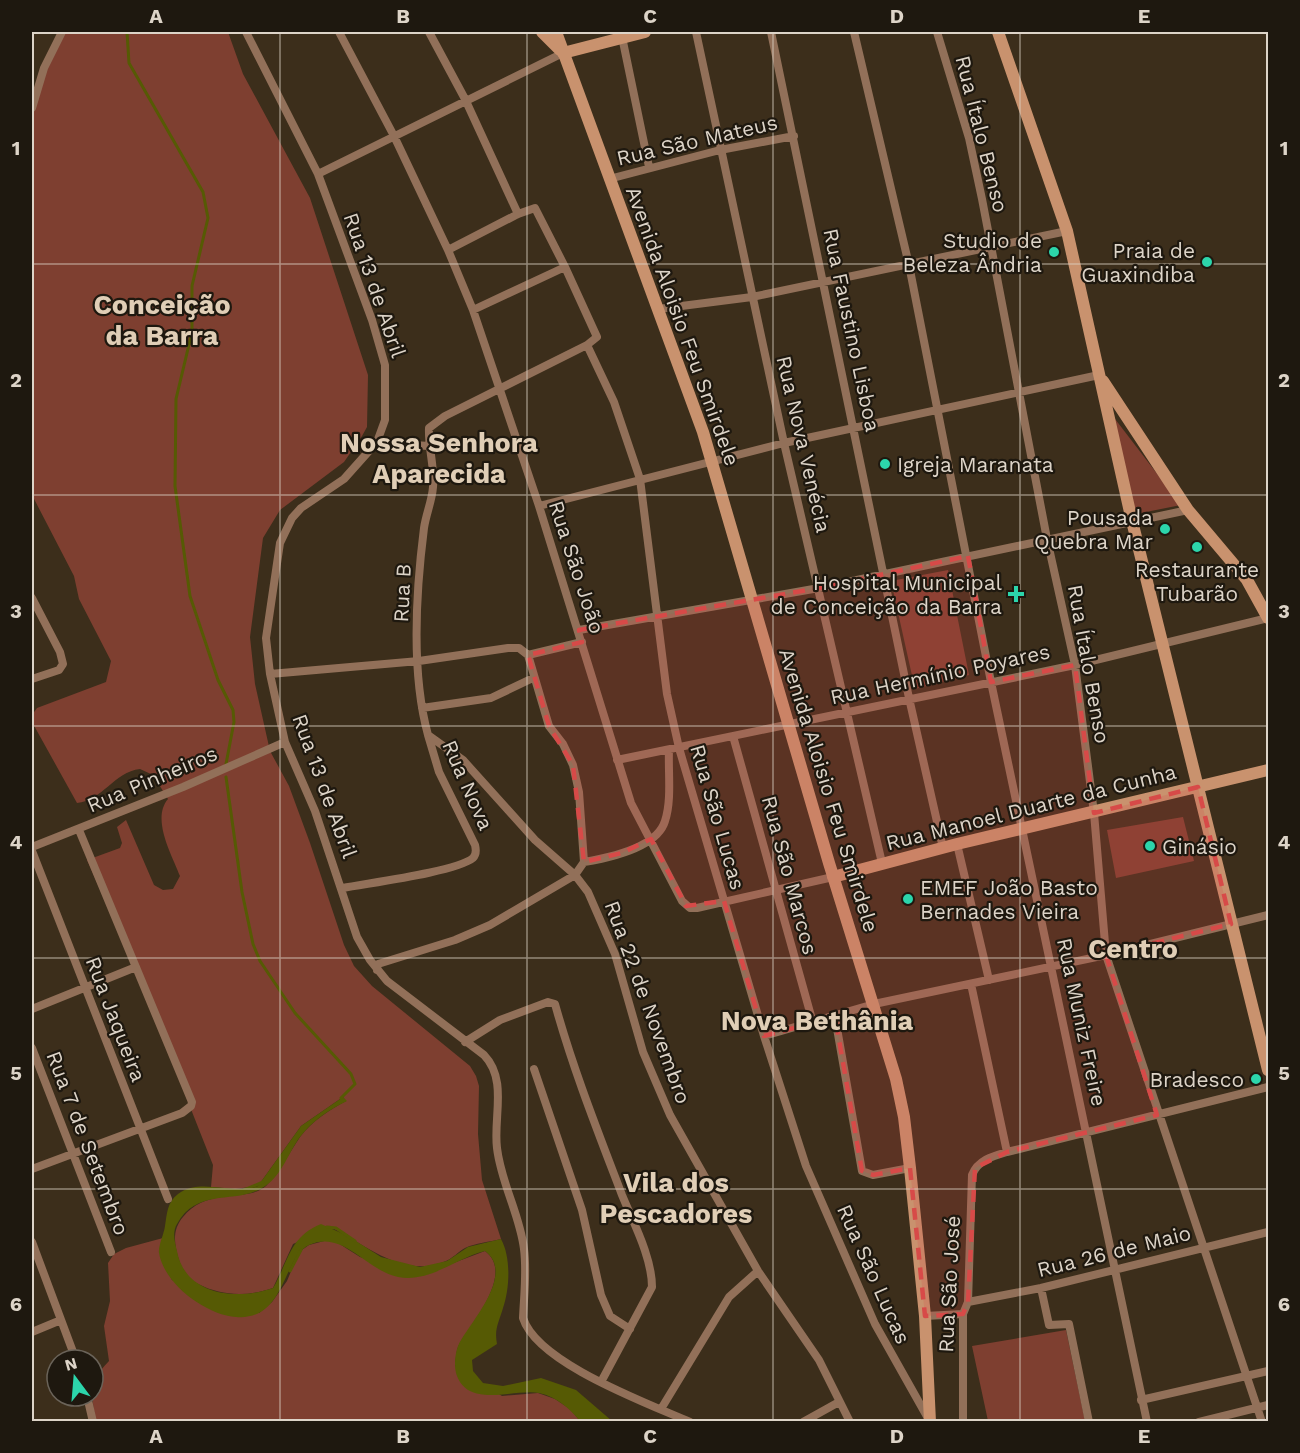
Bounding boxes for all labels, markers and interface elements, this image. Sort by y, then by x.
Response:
text: A [149,4,163,28]
text: B [396,4,410,28]
text: C [643,4,657,28]
text: D [890,4,904,28]
text: E [1138,4,1150,28]
street label: Rua Ítalo Benso [950,53,1014,215]
street label: Rua São Mateus [614,109,780,171]
text: 1 [12,136,20,160]
text: 1 [1280,136,1288,160]
street label: Avenida Aloisio Feu Smirdele [621,183,745,469]
street label: Rua 13 de Abril [338,209,412,361]
street label: Rua Faustino Lisboa [818,226,886,434]
place label: Studio de Beleza Ândria [903,228,1042,277]
place label: Praia de Guaxindiba [1081,238,1195,287]
marker: Studio de Beleza Ândria [1047,245,1061,259]
marker: Praia de Guaxindiba [1200,255,1214,269]
district label: Conceição da Barra [93,289,231,352]
street label: Rua Nova Venécia [771,353,837,535]
text: 2 [10,368,22,392]
text: 2 [1278,368,1290,392]
district label: Nossa Senhora Aparecida [340,427,538,490]
place label: Igreja Maranata [897,452,1054,477]
marker: Igreja Maranata [878,457,892,471]
street label: Rua São João [544,497,610,637]
place label: Pousada Quebra Mar [1034,505,1153,554]
marker: Pousada Quebra Mar [1158,522,1172,536]
marker: Restaurante Tubarão [1190,540,1204,554]
place label: Restaurante Tubarão [1135,557,1259,606]
street label: Rua B [388,563,416,623]
place label: Hospital Municipal de Conceição da Barra [771,570,1003,619]
street label: Rua Ítalo Benso [1063,583,1115,745]
marker: Hospital Municipal de Conceição da Barra [1007,585,1025,603]
text: 3 [10,599,22,623]
text: 3 [1278,599,1290,623]
street label: Rua Hermínio Poyares [828,638,1052,710]
street label: Avenida Aloisio Feu Smirdele [774,645,884,935]
street label: Rua 13 de Abril [287,710,363,862]
street label: Rua Nova [437,736,499,834]
street label: Rua Pinheiros [83,740,221,818]
street label: Rua São Lucas [685,741,751,893]
street label: Rua Manoel Duarte da Cunha [883,759,1179,855]
street label: Rua São Marcos [757,793,823,957]
text: 4 [10,830,23,854]
text: 4 [1278,830,1291,854]
place label: Ginásio [1162,834,1237,859]
marker: Ginásio [1143,839,1157,853]
place label: EMEF João Basto Bernades Vieira [920,875,1098,924]
marker: EMEF João Basto Bernades Vieira [901,892,915,906]
street label: Rua 22 de Novembro [600,897,696,1107]
district label: Centro [1088,933,1178,965]
street label: Rua Muniz Freire [1052,936,1112,1108]
street label: Rua Jaqueira [81,953,151,1085]
district label: Nova Bethânia [721,1005,914,1037]
street label: Rua 7 de Setembro [41,1047,135,1239]
text: 5 [10,1061,22,1085]
text: 5 [1278,1061,1290,1085]
place label: Bradesco [1149,1067,1244,1092]
marker: Bradesco [1249,1072,1263,1086]
district label: Vila dos Pescadores [600,1167,752,1230]
street label: Rua São Lucas [832,1200,916,1348]
street label: Rua São José [933,1215,965,1353]
street label: Rua 26 de Maio [1034,1220,1194,1282]
text: 6 [10,1292,22,1316]
text: 6 [1278,1292,1290,1316]
north arrow [45,1348,105,1408]
text: N [63,1353,79,1375]
text: A [149,1424,163,1448]
text: B [396,1424,410,1448]
text: C [643,1424,657,1448]
text: D [890,1424,904,1448]
text: E [1138,1424,1150,1448]

